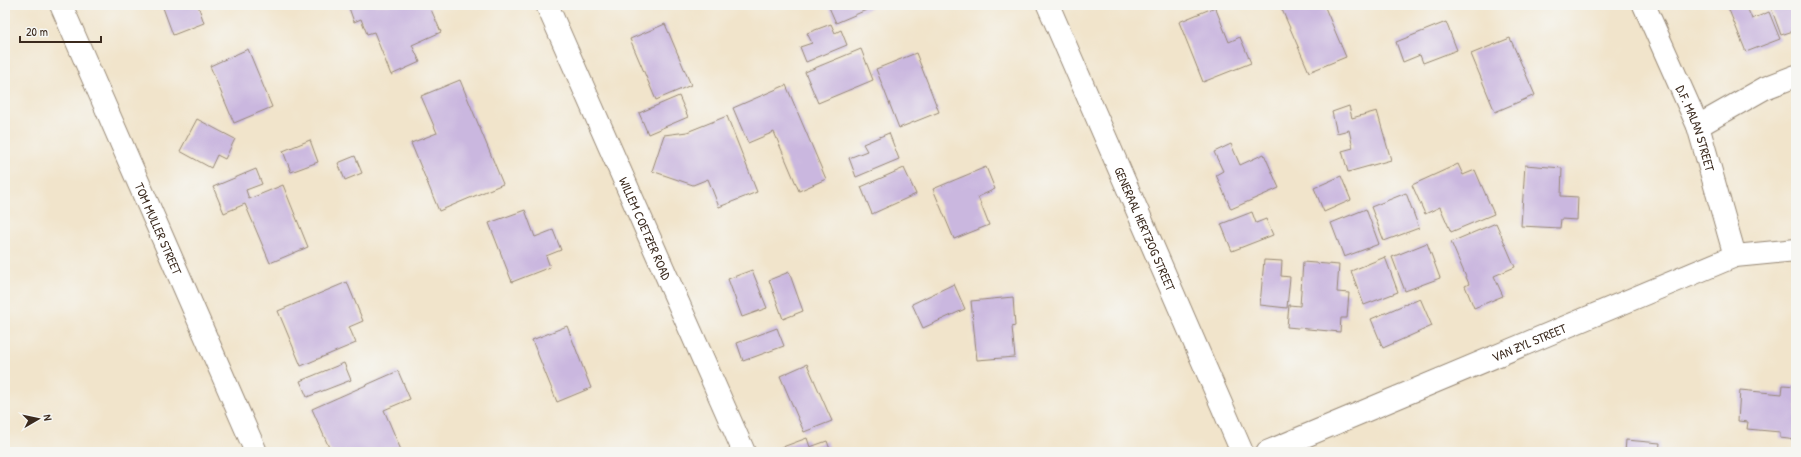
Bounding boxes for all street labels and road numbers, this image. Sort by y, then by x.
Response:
street label: D.F. MALAN STREET [1672,82,1720,174]
street label: GENERAAL HERTZOG STREET [1110,164,1180,295]
street label: WILLEM COETZER ROAD [615,174,676,283]
street label: TOM MULLER STREET [131,180,187,278]
street label: VAN ZYL STREET [1489,318,1570,366]

